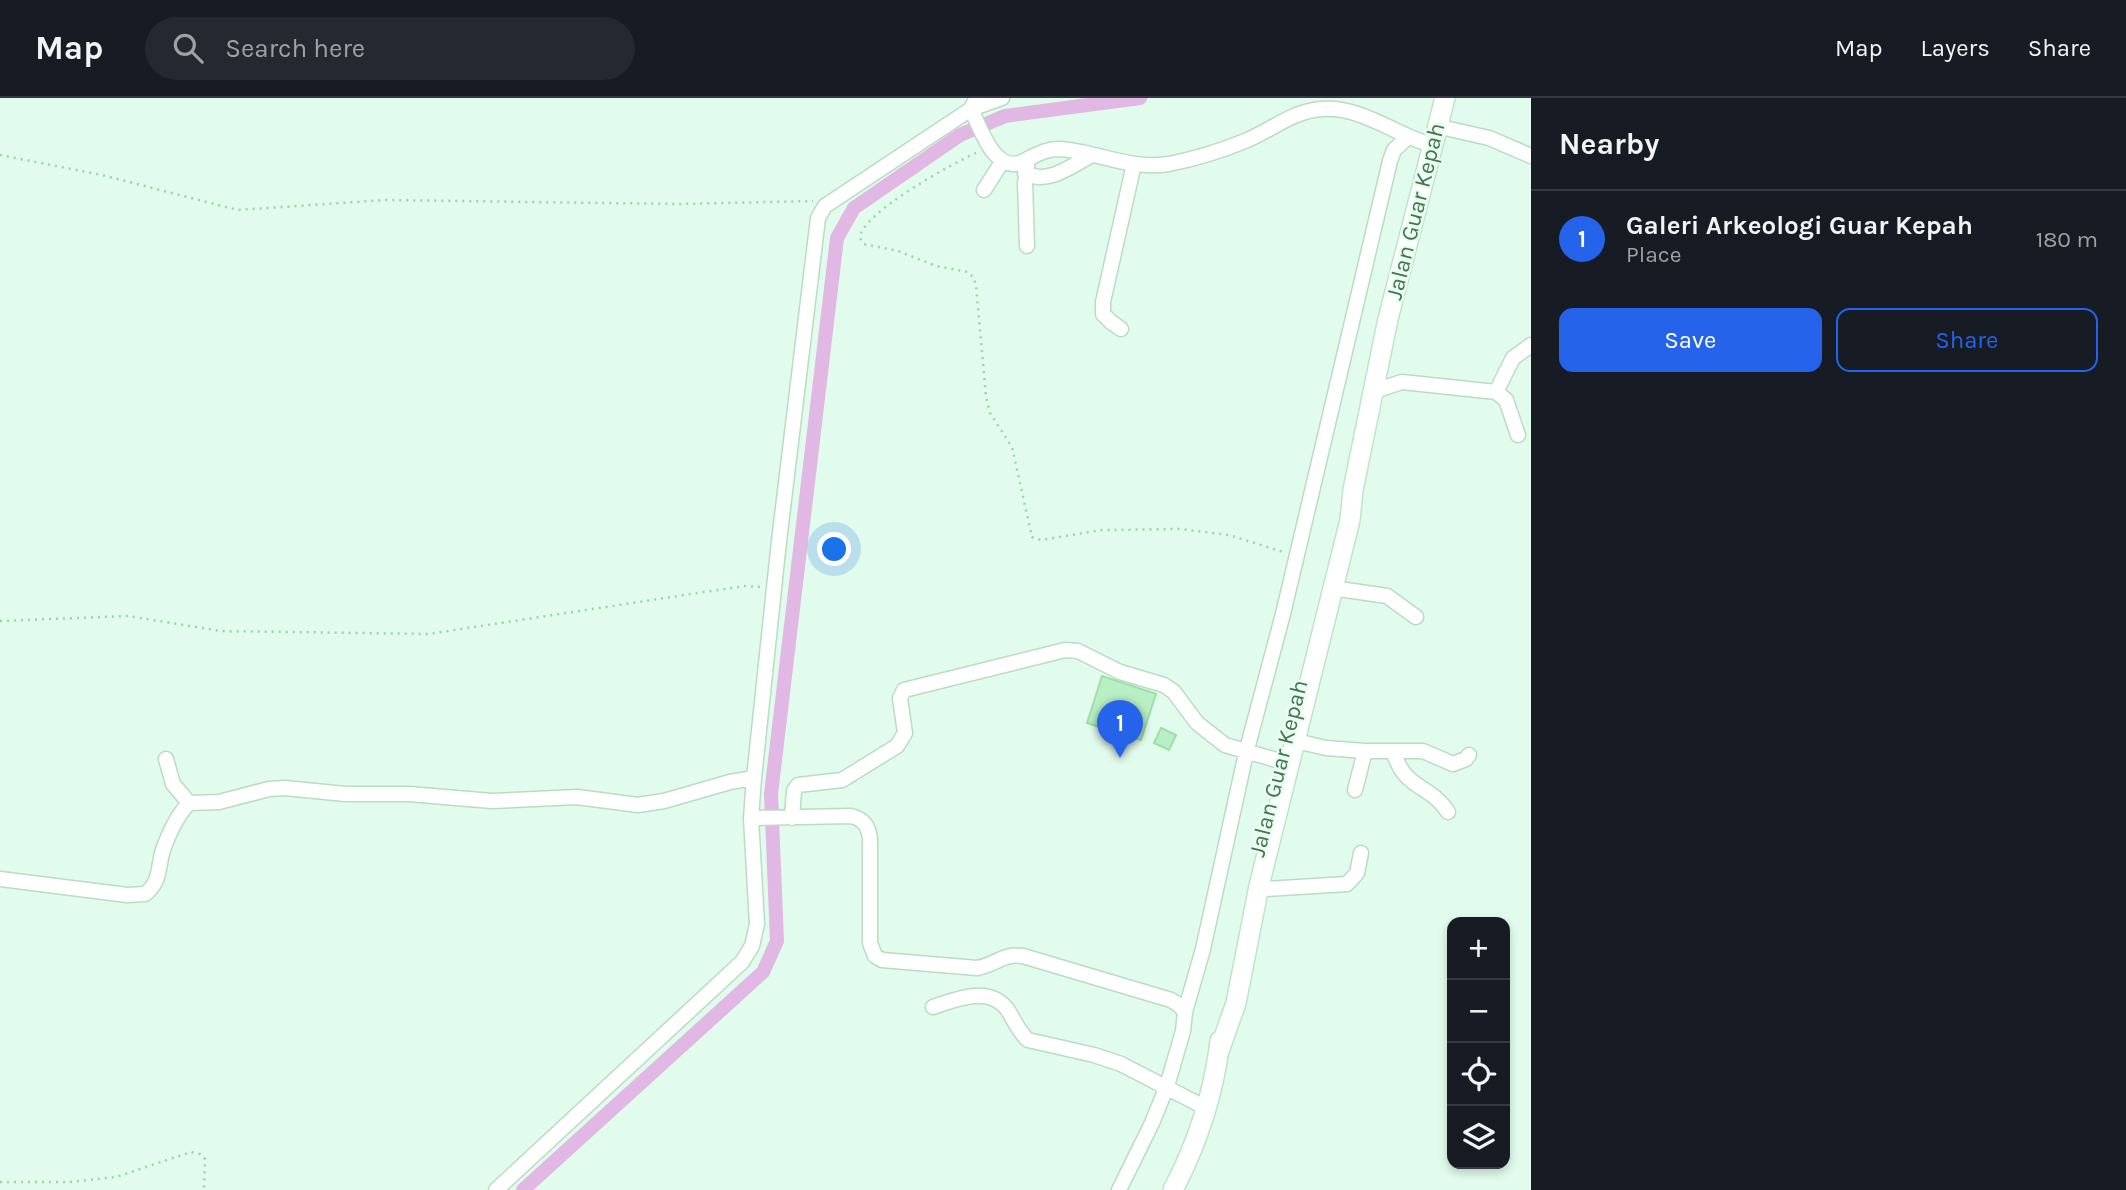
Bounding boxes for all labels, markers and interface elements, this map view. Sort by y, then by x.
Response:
search box [145,17,635,80]
text: Map [35,29,103,67]
icon: search [169,29,207,67]
text: Search here [225,33,365,64]
text: Map [1835,34,1883,62]
text: Layers [1921,34,1990,62]
text: Share [2028,34,2091,62]
street label: Jalan Guar Kepah [1380,120,1451,302]
text: Nearby [1559,126,1659,162]
text: Galeri Arkeologi Guar Kepah [1626,210,1973,241]
text: 1 [1578,226,1586,253]
text: 180 m [2036,226,2098,253]
text: Place [1626,241,1682,268]
button: Save [1559,308,1822,372]
button: Share [1836,308,2098,372]
your location [817,532,851,566]
street label: Jalan Guar Kepah [1243,677,1314,859]
pin: 1 [1097,700,1143,758]
map controls [1447,917,1510,1169]
button: + [1447,917,1510,980]
button: − [1447,980,1510,1043]
button: locate [1447,1043,1510,1106]
button: layers [1447,1106,1510,1169]

